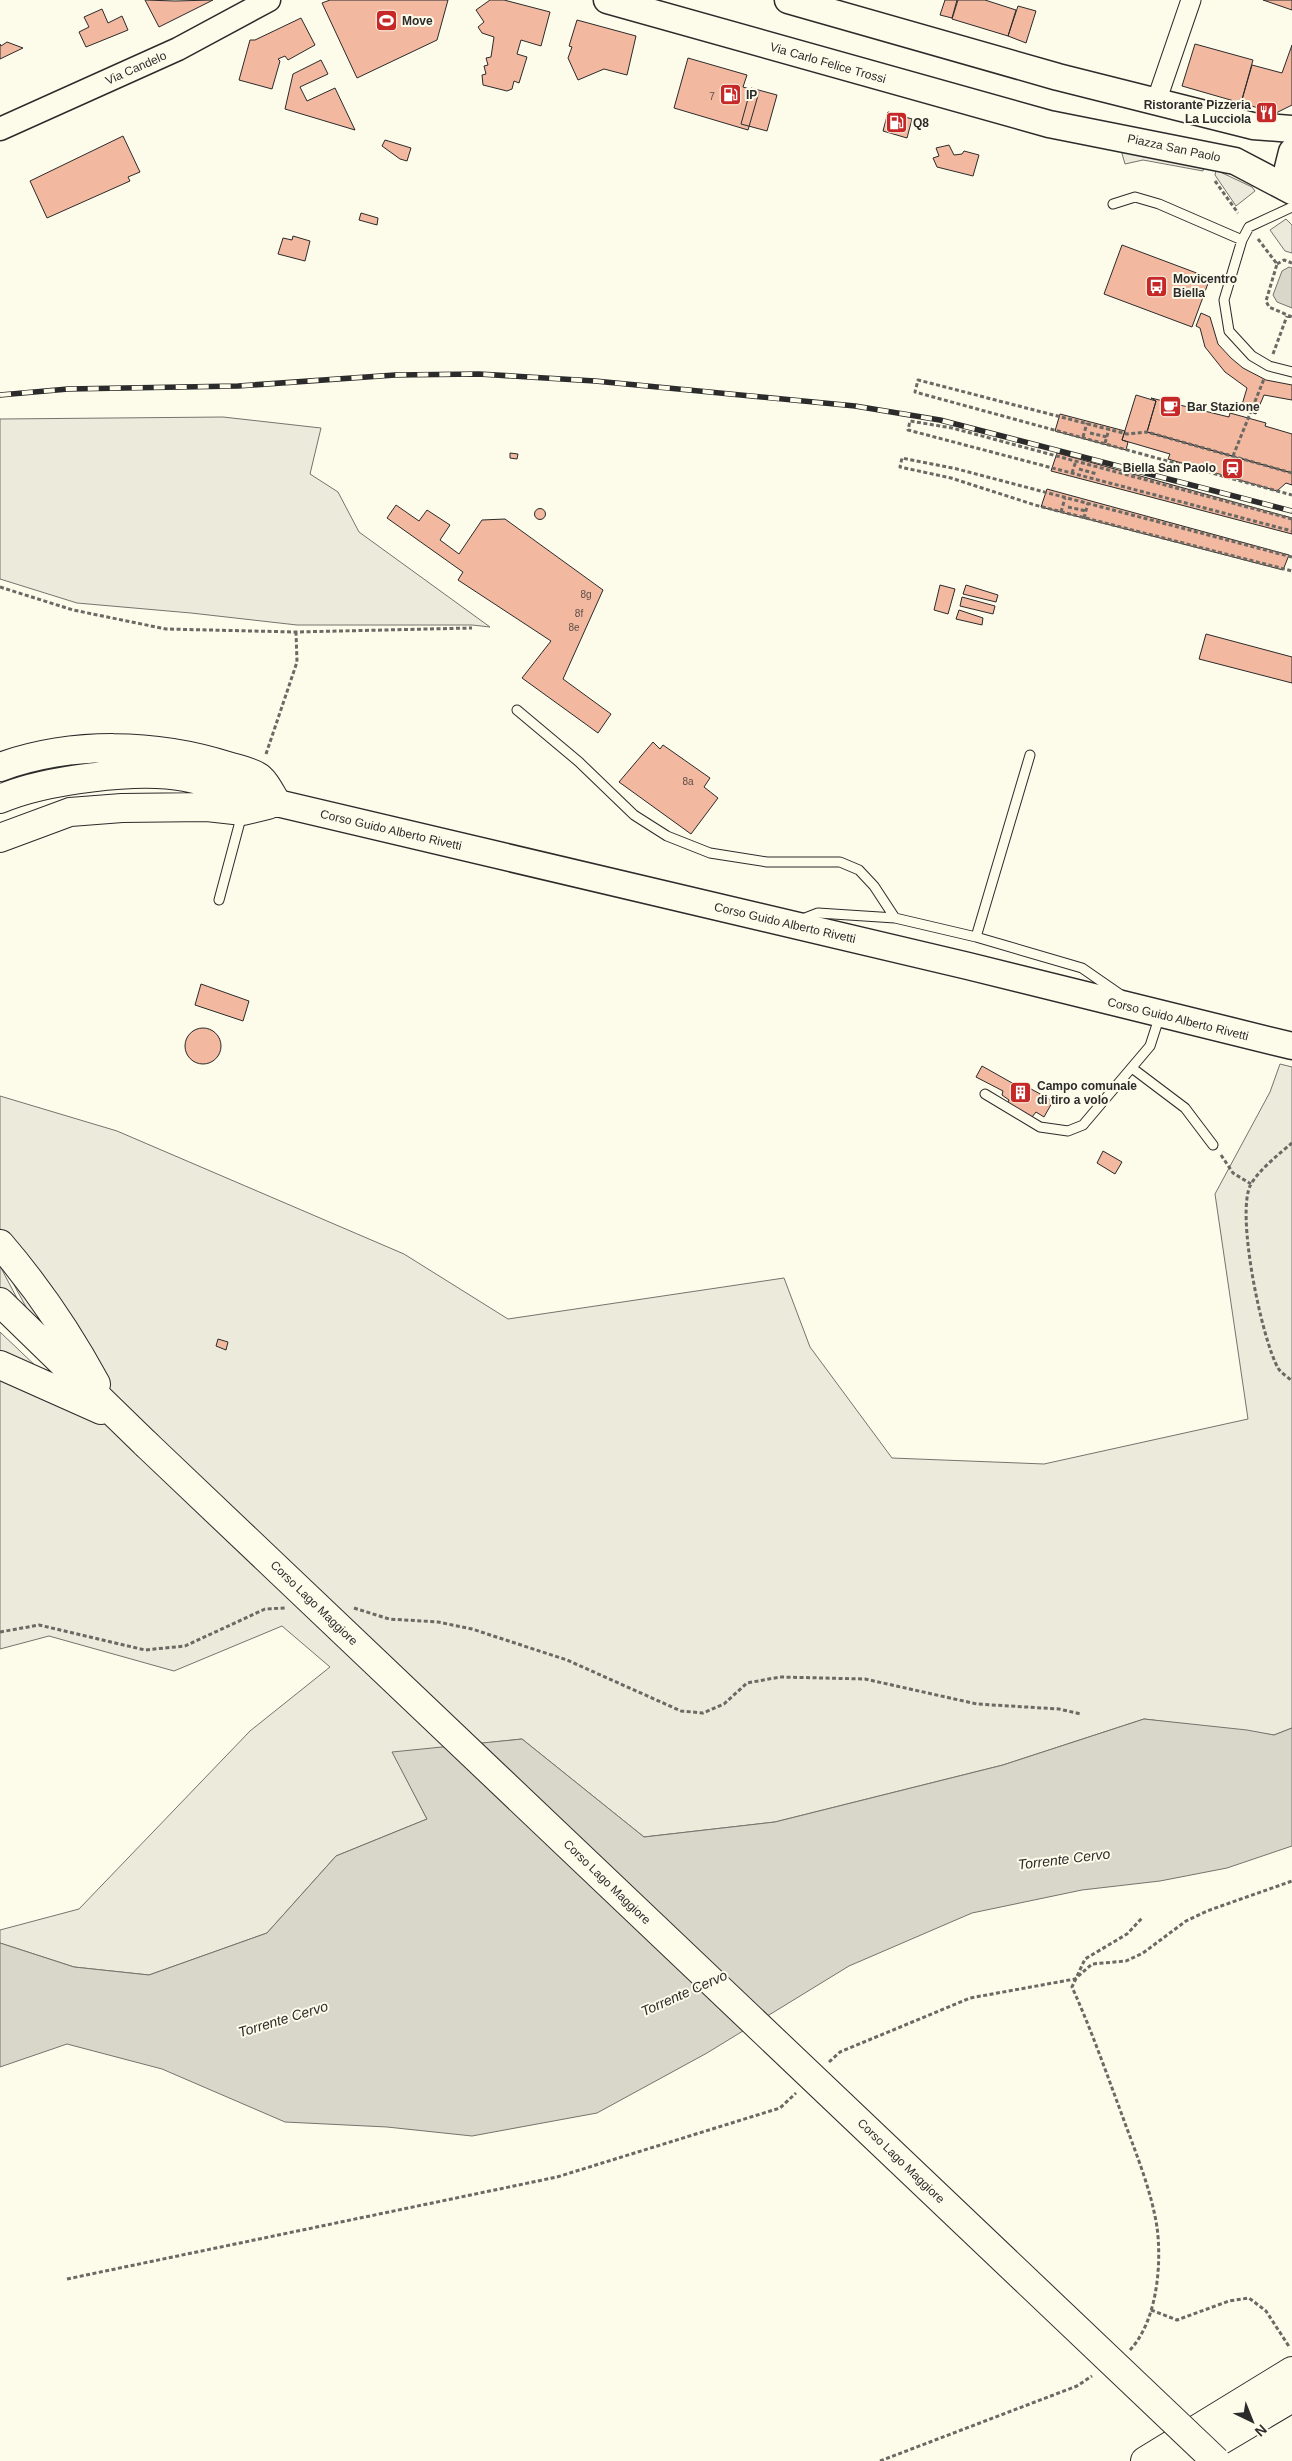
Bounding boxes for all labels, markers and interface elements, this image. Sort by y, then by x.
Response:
sports icon: Move [374,9,398,33]
place label: Move [402,14,433,28]
street label: Via Carlo Felice Trossi [768,40,888,86]
street label: Via Candelo [103,48,169,88]
fuel station icon: IP [718,83,742,107]
place label: IP [746,88,757,102]
house number: 7 [709,91,715,102]
place label: Ristorante Pizzeria La Lucciola [1144,98,1251,126]
restaurant icon: Ristorante Pizzeria La Lucciola [1255,100,1279,124]
fuel station icon: Q8 [885,111,909,135]
place label: Q8 [913,116,929,130]
street label: Piazza San Paolo [1126,131,1222,165]
place label: Movicentro Biella [1173,272,1237,300]
bus stop icon: Movicentro Biella [1145,274,1169,298]
cafe icon: Bar Stazione [1159,395,1183,419]
place label: Bar Stazione [1187,400,1260,414]
station icon: Biella San Paolo [1220,456,1244,480]
place label: Biella San Paolo [1123,461,1216,475]
house number: 8g [580,589,592,600]
house number: 8f [575,608,583,619]
house number: 8e [568,622,580,633]
house number: 8a [682,776,694,787]
street label: Corso Guido Alberto Rivetti [319,807,463,853]
street label: Corso Guido Alberto Rivetti [713,900,857,946]
street label: Corso Guido Alberto Rivetti [1106,995,1250,1043]
place label: Campo comunale di tiro a volo [1037,1079,1137,1107]
building icon: Campo comunale di tiro a volo [1009,1081,1033,1105]
street label: Corso Lago Maggiore [268,1558,361,1648]
street label: Corso Lago Maggiore [561,1837,654,1927]
water label: Torrente Cervo [1017,1845,1111,1873]
water label: Torrente Cervo [638,1967,730,2019]
water label: Torrente Cervo [236,1998,330,2040]
street label: Corso Lago Maggiore [855,2116,948,2206]
north arrow [1227,2396,1277,2446]
text: N [1252,2421,1270,2440]

